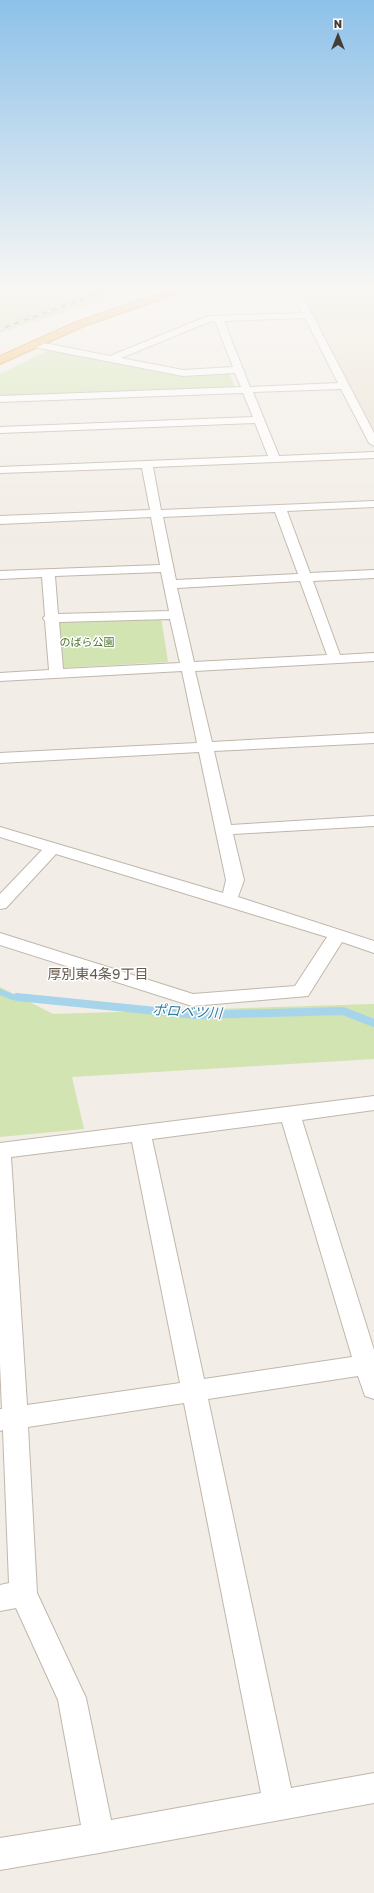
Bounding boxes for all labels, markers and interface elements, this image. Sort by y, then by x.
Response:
north arrow [318,16,358,56]
text: N [334,17,342,30]
park label: のばら公園 [60,636,114,650]
district label: 厚別東4条9丁目 [47,967,149,983]
water label: ポロベツ川 [152,1002,222,1022]

